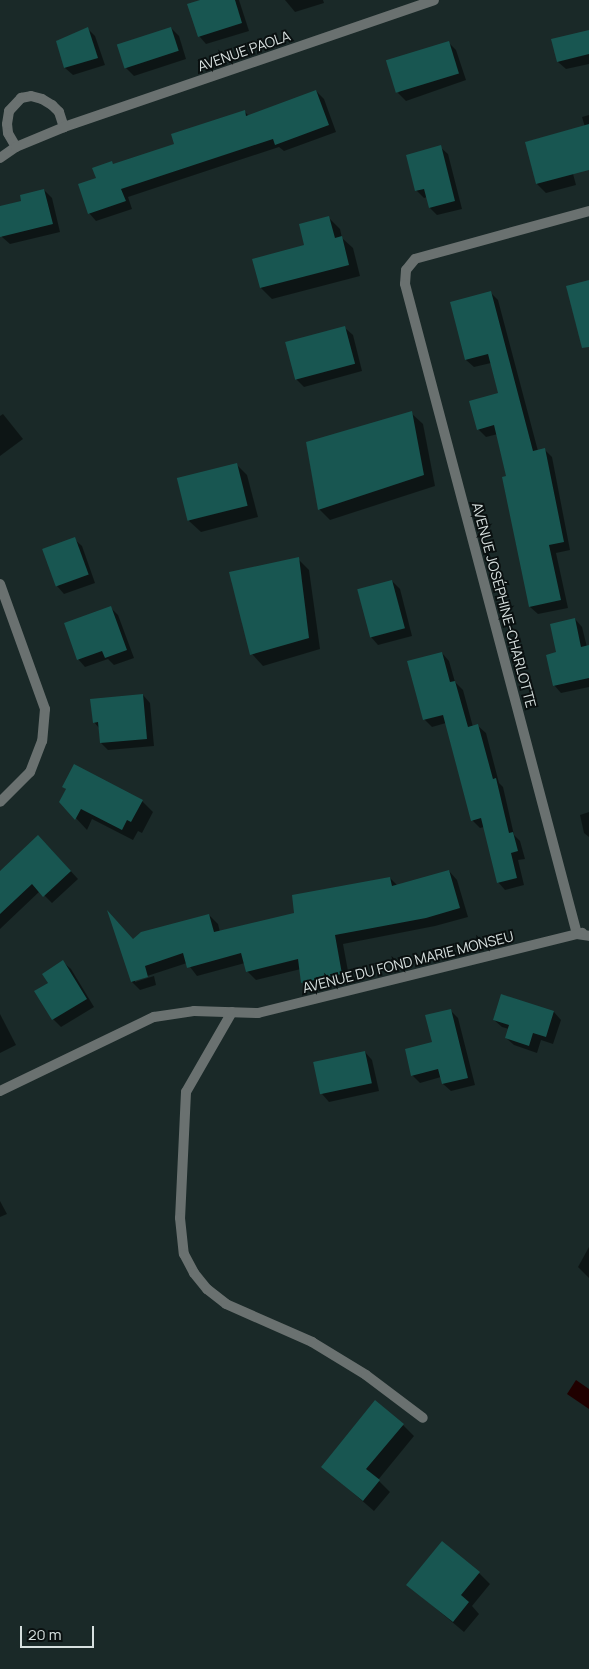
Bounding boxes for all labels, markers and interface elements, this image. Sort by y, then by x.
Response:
street label: AVENUE PAOLA [195,27,293,75]
street label: AVENUE JOSÉPHINE-CHARLOTTE [468,500,540,710]
street label: AVENUE DU FOND MARIE MONSEU [301,928,515,996]
scale bar [22,1616,96,1648]
text: 20 m [28,1624,61,1645]

